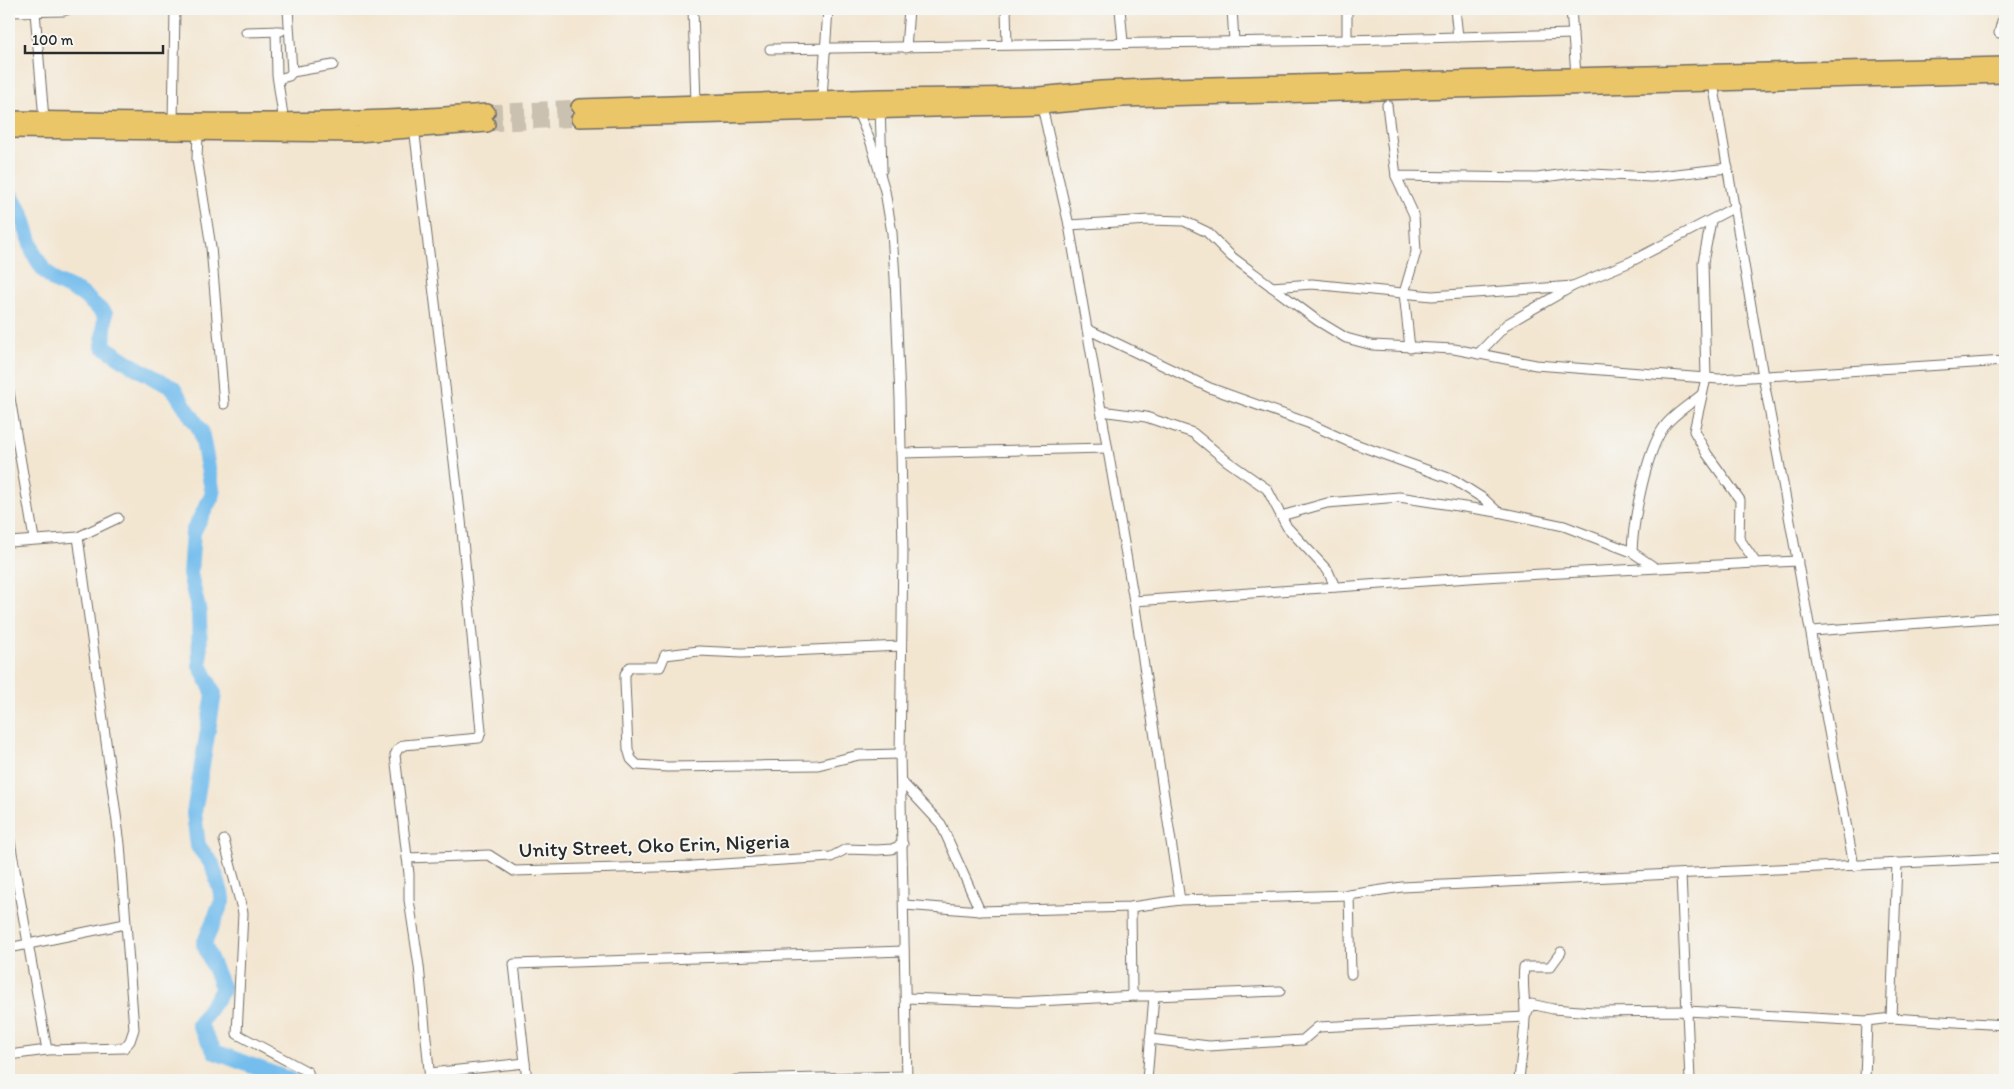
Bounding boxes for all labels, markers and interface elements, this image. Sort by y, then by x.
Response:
scale bar [25,22,162,54]
text: 100 m [32,31,74,49]
street label: Unity Street, Oko Erin, Nigeria [518,828,790,862]

